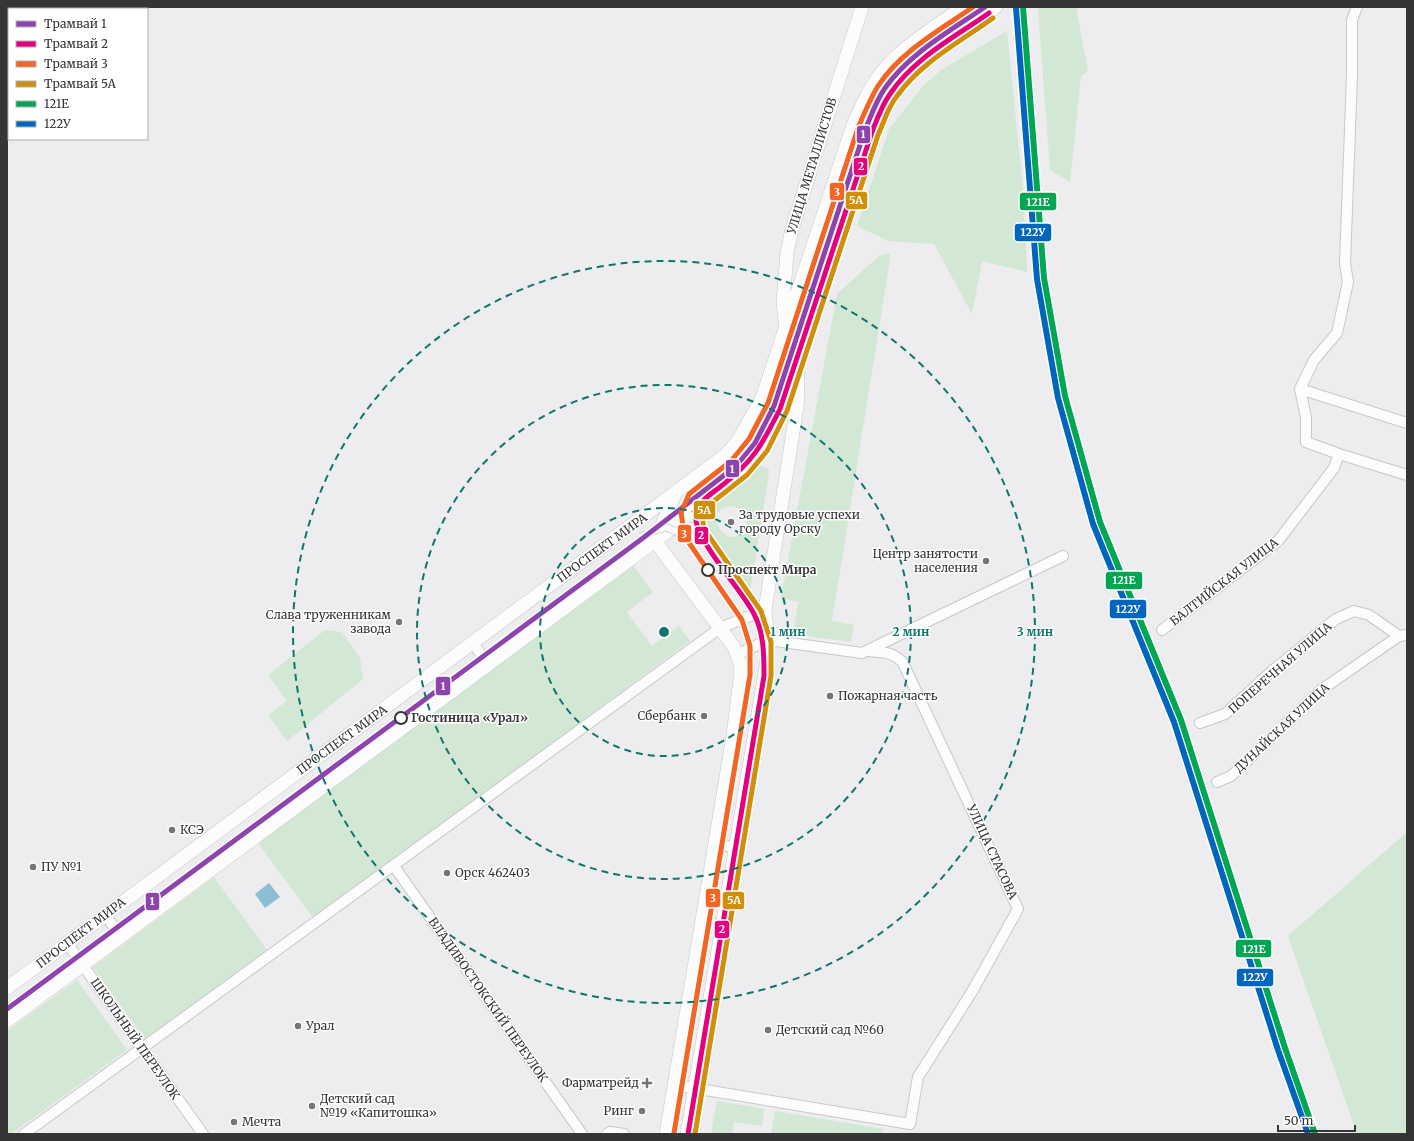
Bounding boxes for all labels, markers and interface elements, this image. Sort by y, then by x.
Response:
legend [8,8,148,140]
text: Трамвай 1 [44,16,107,31]
text: Трамвай 2 [44,36,108,51]
text: Трамвай 3 [44,56,108,71]
text: Трамвай 5А [44,76,117,91]
text: 121Е [44,96,69,111]
street label: УЛИЦА МЕТАЛЛИСТОВ [783,96,839,237]
text: 122У [44,116,71,131]
line badge: 1 [856,125,871,144]
text: 1 [860,127,866,141]
line badge: 2 [853,157,868,176]
text: 2 [858,159,865,173]
line badge: 3 [829,182,845,201]
text: 3 [834,185,840,199]
line badge: 5А [845,191,868,210]
line badge: 121Е [1019,192,1057,211]
text: 5А [849,193,863,207]
text: 121Е [1026,195,1050,209]
line badge: 122У [1014,223,1052,242]
text: 122У [1021,225,1046,239]
line badge: 1 [725,459,740,478]
text: 1 [729,462,735,476]
line badge: 5А [693,500,716,520]
text: 5А [697,503,711,517]
place label: За трудовые успехи городу Орску [739,507,860,536]
street label: ПРОСПЕКТ МИРА [554,509,650,585]
marker: За трудовые успехи городу Орску [726,517,736,527]
line badge: 3 [677,524,692,543]
line badge: 2 [694,526,709,545]
text: 3 [681,527,687,541]
text: 2 [698,528,705,542]
street label: БАЛТИЙСКАЯ УЛИЦА [1166,534,1281,629]
place label: Центр занятости населения [872,546,978,575]
marker: Центр занятости населения [981,556,991,566]
place label: Проспект Мира [718,562,817,577]
marker: Проспект Мира [701,563,715,577]
line badge: 121Е [1105,571,1143,590]
text: 121Е [1112,573,1136,587]
line badge: 122У [1109,599,1147,619]
text: 122У [1116,602,1141,616]
place label: Слава труженникам завода [266,607,392,636]
marker: Слава труженникам завода [394,617,404,627]
street label: ПОПЕРЕЧНАЯ УЛИЦА [1225,618,1335,716]
text: 1 мин [770,624,806,639]
text: 2 мин [893,624,930,639]
text: 3 мин [1017,624,1054,639]
centre of rings [657,625,671,639]
line badge: 1 [435,676,451,696]
text: 1 [440,679,446,693]
street label: ДУНАЙСКАЯ УЛИЦА [1231,679,1333,776]
place label: Пожарная часть [838,688,938,703]
marker: Пожарная часть [825,691,835,701]
street label: ПРОСПЕКТ МИРА [294,701,390,777]
place label: Сбербанк [637,708,696,723]
place label: Гостиница «Урал» [411,710,528,725]
marker: Гостиница «Урал» [394,711,408,725]
marker: Сбербанк [699,711,709,721]
street label: УЛИЦА СТАСОВА [963,801,1021,902]
place label: КСЭ [180,822,204,837]
marker: КСЭ [167,825,177,835]
place label: ПУ №1 [41,859,82,874]
marker: ПУ №1 [28,862,38,872]
place label: Орск 462403 [455,865,530,880]
marker: Орск 462403 [442,868,452,878]
line badge: 3 [705,888,721,908]
text: 3 [710,891,716,905]
line badge: 5А [722,891,745,910]
line badge: 1 [145,892,160,911]
text: 5А [727,893,741,907]
street label: ПРОСПЕКТ МИРА [33,894,129,971]
text: 1 [149,894,155,908]
street label: ВЛАДИВОСТОКСКИЙ ПЕРЕУЛОК [426,914,552,1085]
line badge: 2 [714,920,730,939]
text: 2 [719,922,726,936]
line badge: 121Е [1235,939,1272,958]
text: 121Е [1242,942,1266,956]
line badge: 122У [1236,968,1274,987]
text: 122У [1243,970,1268,984]
street label: ШКОЛЬНЫЙ ПЕРЕУЛОК [88,975,183,1103]
place label: Урал [305,1018,335,1033]
marker: Урал [293,1021,303,1031]
place label: Детский сад №60 [776,1022,884,1037]
marker: Детский сад №60 [763,1025,773,1035]
place label: Фарматрейд [562,1075,639,1090]
marker: Фарматрейд [642,1078,652,1088]
place label: Детский сад №19 «Капитошка» [320,1091,437,1120]
marker: Детский сад №19 «Капитошка» [307,1101,317,1111]
place label: Ринг [604,1103,634,1118]
marker: Ринг [637,1106,647,1116]
scale bar [1278,1107,1355,1133]
text: 50 m [1284,1113,1313,1128]
place label: Мечта [242,1114,282,1129]
marker: Мечта [229,1117,239,1127]

